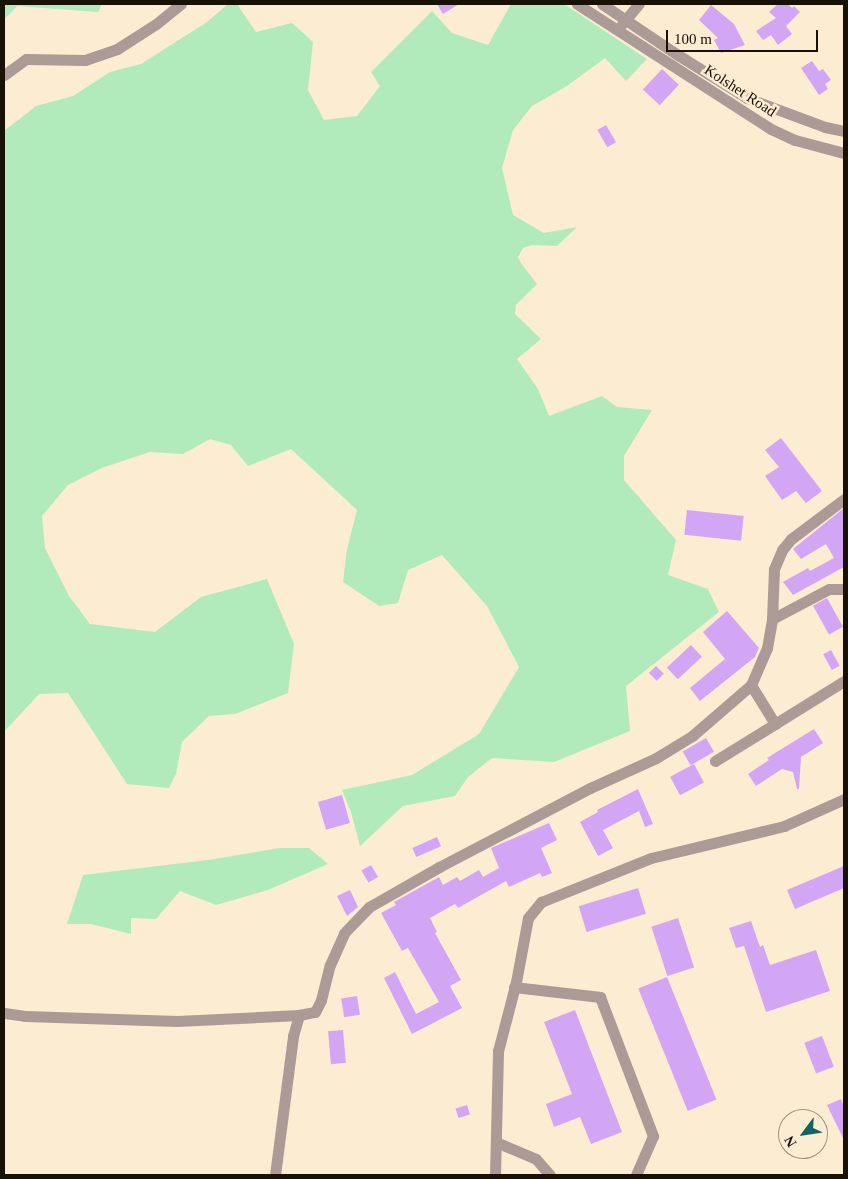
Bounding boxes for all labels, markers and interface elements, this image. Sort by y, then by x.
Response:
scale bar [668,20,820,52]
text: 100 m [674,31,712,47]
street label: Kolshet Road [701,61,779,121]
north arrow [778,1109,828,1159]
text: N [782,1133,800,1150]

